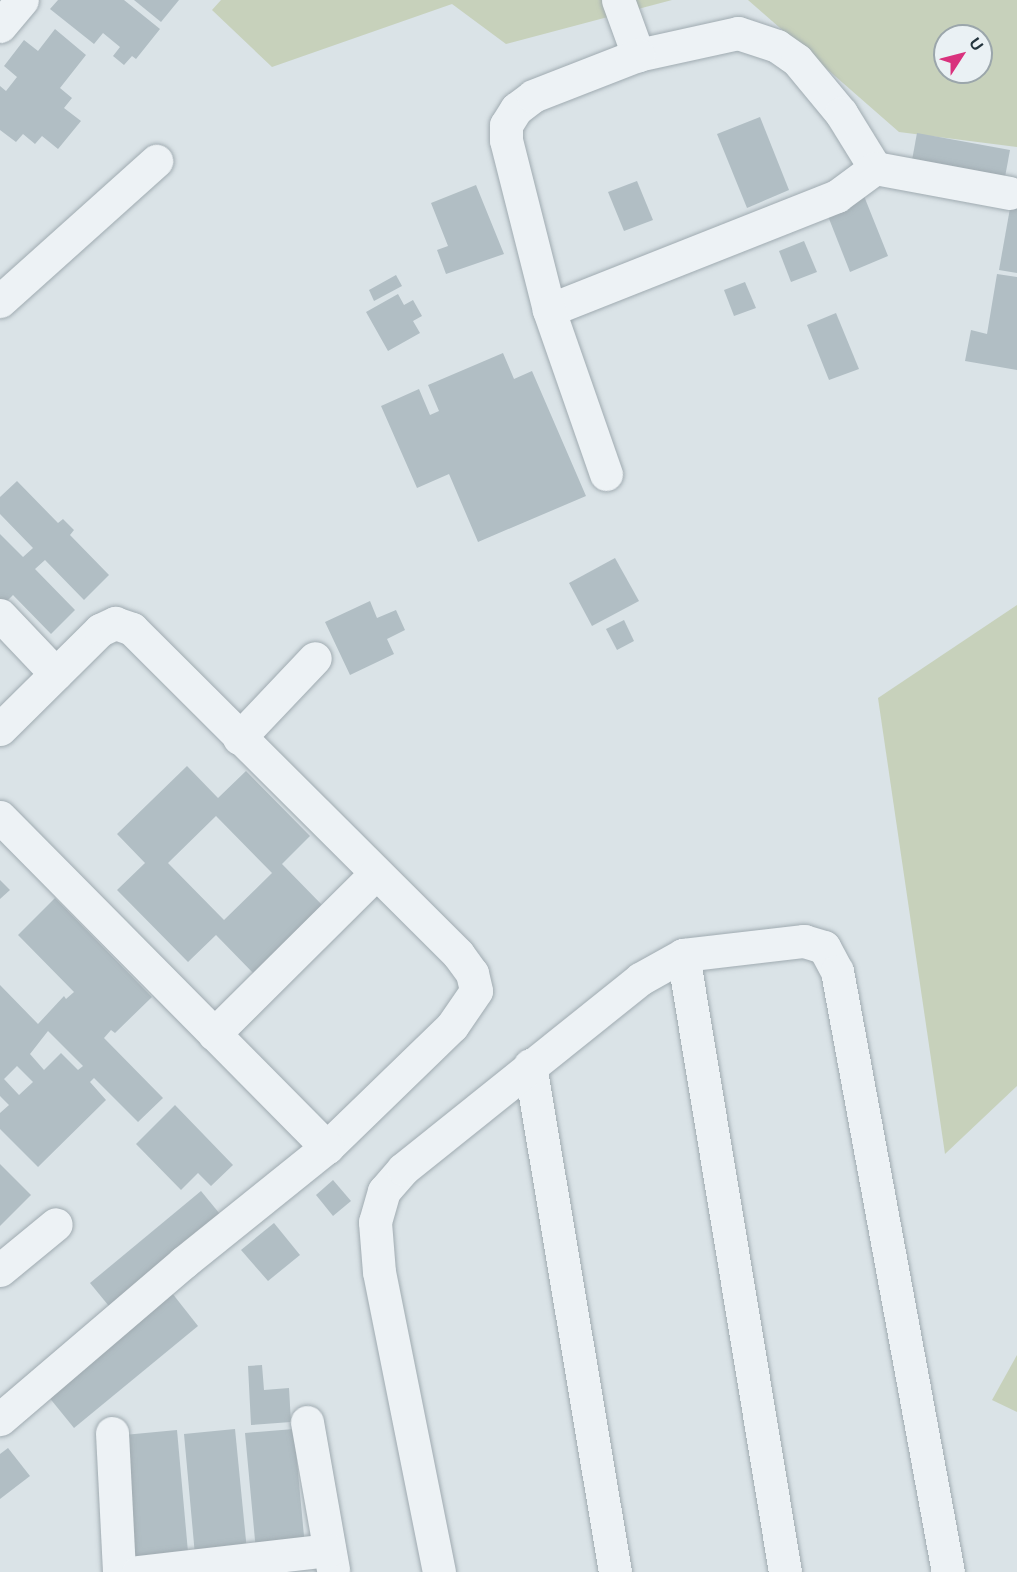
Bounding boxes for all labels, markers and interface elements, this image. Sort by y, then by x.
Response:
north arrow [933,24,993,84]
text: U [966,35,987,54]

